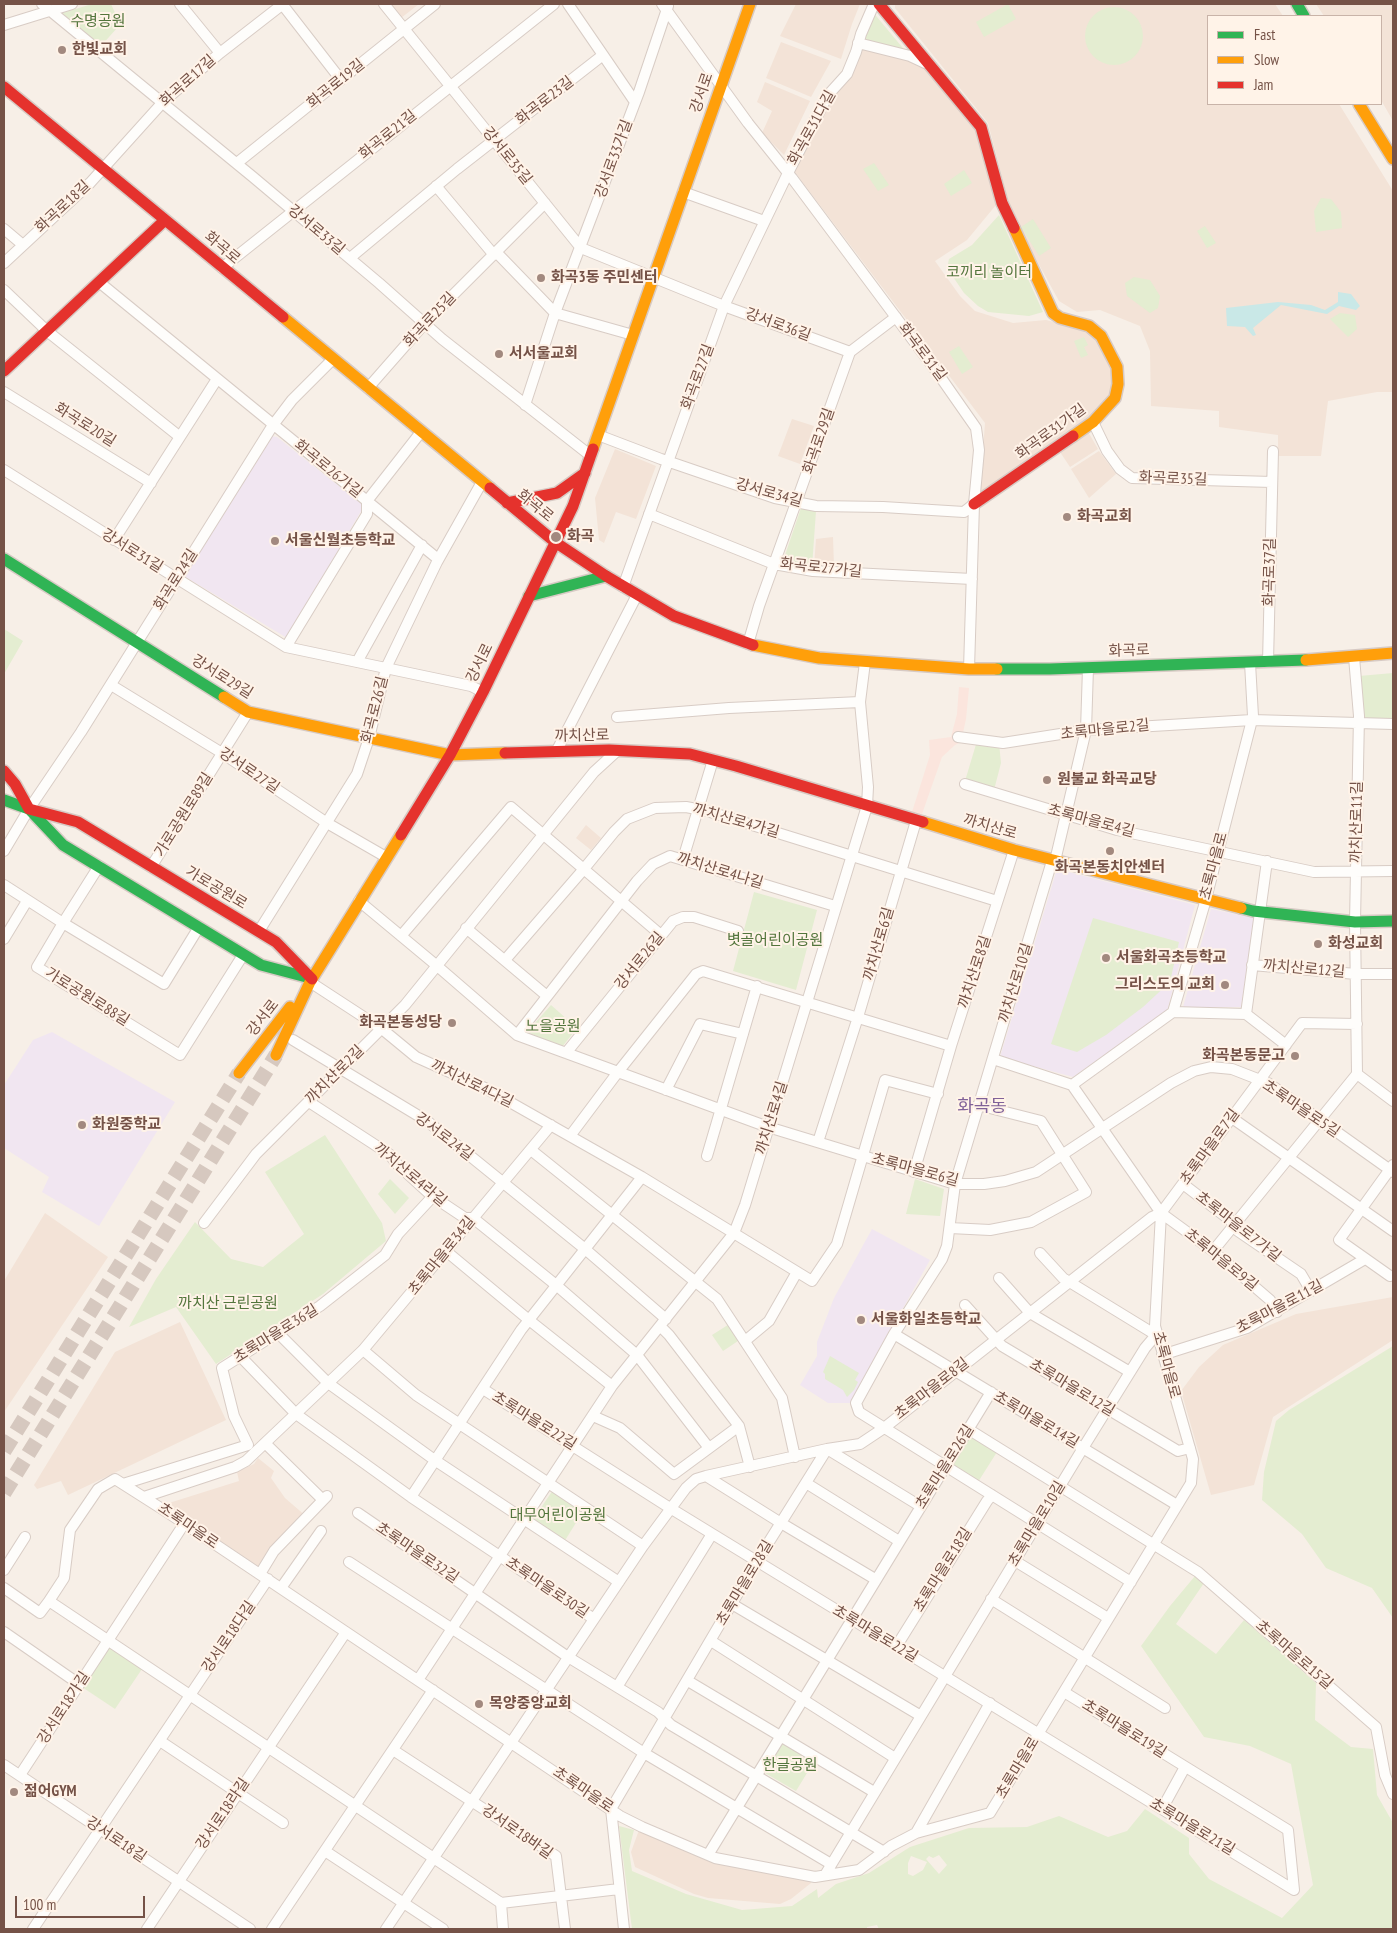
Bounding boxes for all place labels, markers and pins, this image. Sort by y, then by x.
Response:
place label: 한빛교회 [72,41,127,59]
marker: 한빛교회 [56,44,68,56]
place label: 화곡3동 주민센터 [551,269,658,287]
marker: 화곡3동 주민센터 [535,272,547,284]
place label: 서서울교회 [509,345,578,363]
marker: 서서울교회 [493,348,505,360]
place label: 화곡교회 [1077,508,1132,526]
marker: 화곡교회 [1061,511,1073,523]
place label: 화곡 [567,528,595,546]
marker: 화곡 [549,530,563,544]
place label: 서울신월초등학교 [285,532,395,550]
marker: 서울신월초등학교 [269,535,281,547]
place label: 원불교 화곡교당 [1057,771,1157,789]
marker: 원불교 화곡교당 [1041,774,1053,786]
marker: 화곡본동치안센터 [1104,845,1116,857]
place label: 화곡본동치안센터 [1055,859,1165,877]
place label: 화성교회 [1328,935,1383,953]
marker: 화성교회 [1312,938,1324,950]
place label: 서울화곡초등학교 [1116,949,1226,967]
marker: 서울화곡초등학교 [1100,952,1112,964]
place label: 그리스도의 교회 [1115,976,1215,994]
marker: 그리스도의 교회 [1219,979,1231,991]
place label: 화곡본동성당 [359,1014,442,1032]
marker: 화곡본동성당 [446,1017,458,1029]
place label: 화곡본동문고 [1202,1047,1285,1065]
marker: 화곡본동문고 [1289,1050,1301,1062]
place label: 화원중학교 [92,1116,161,1134]
marker: 화원중학교 [76,1119,88,1131]
place label: 서울화일초등학교 [871,1311,981,1329]
marker: 서울화일초등학교 [855,1314,867,1326]
place label: 목양중앙교회 [489,1695,572,1713]
marker: 목양중앙교회 [473,1698,485,1710]
place label: 젊어GYM [24,1783,77,1801]
marker: 젊어GYM [8,1786,20,1798]

